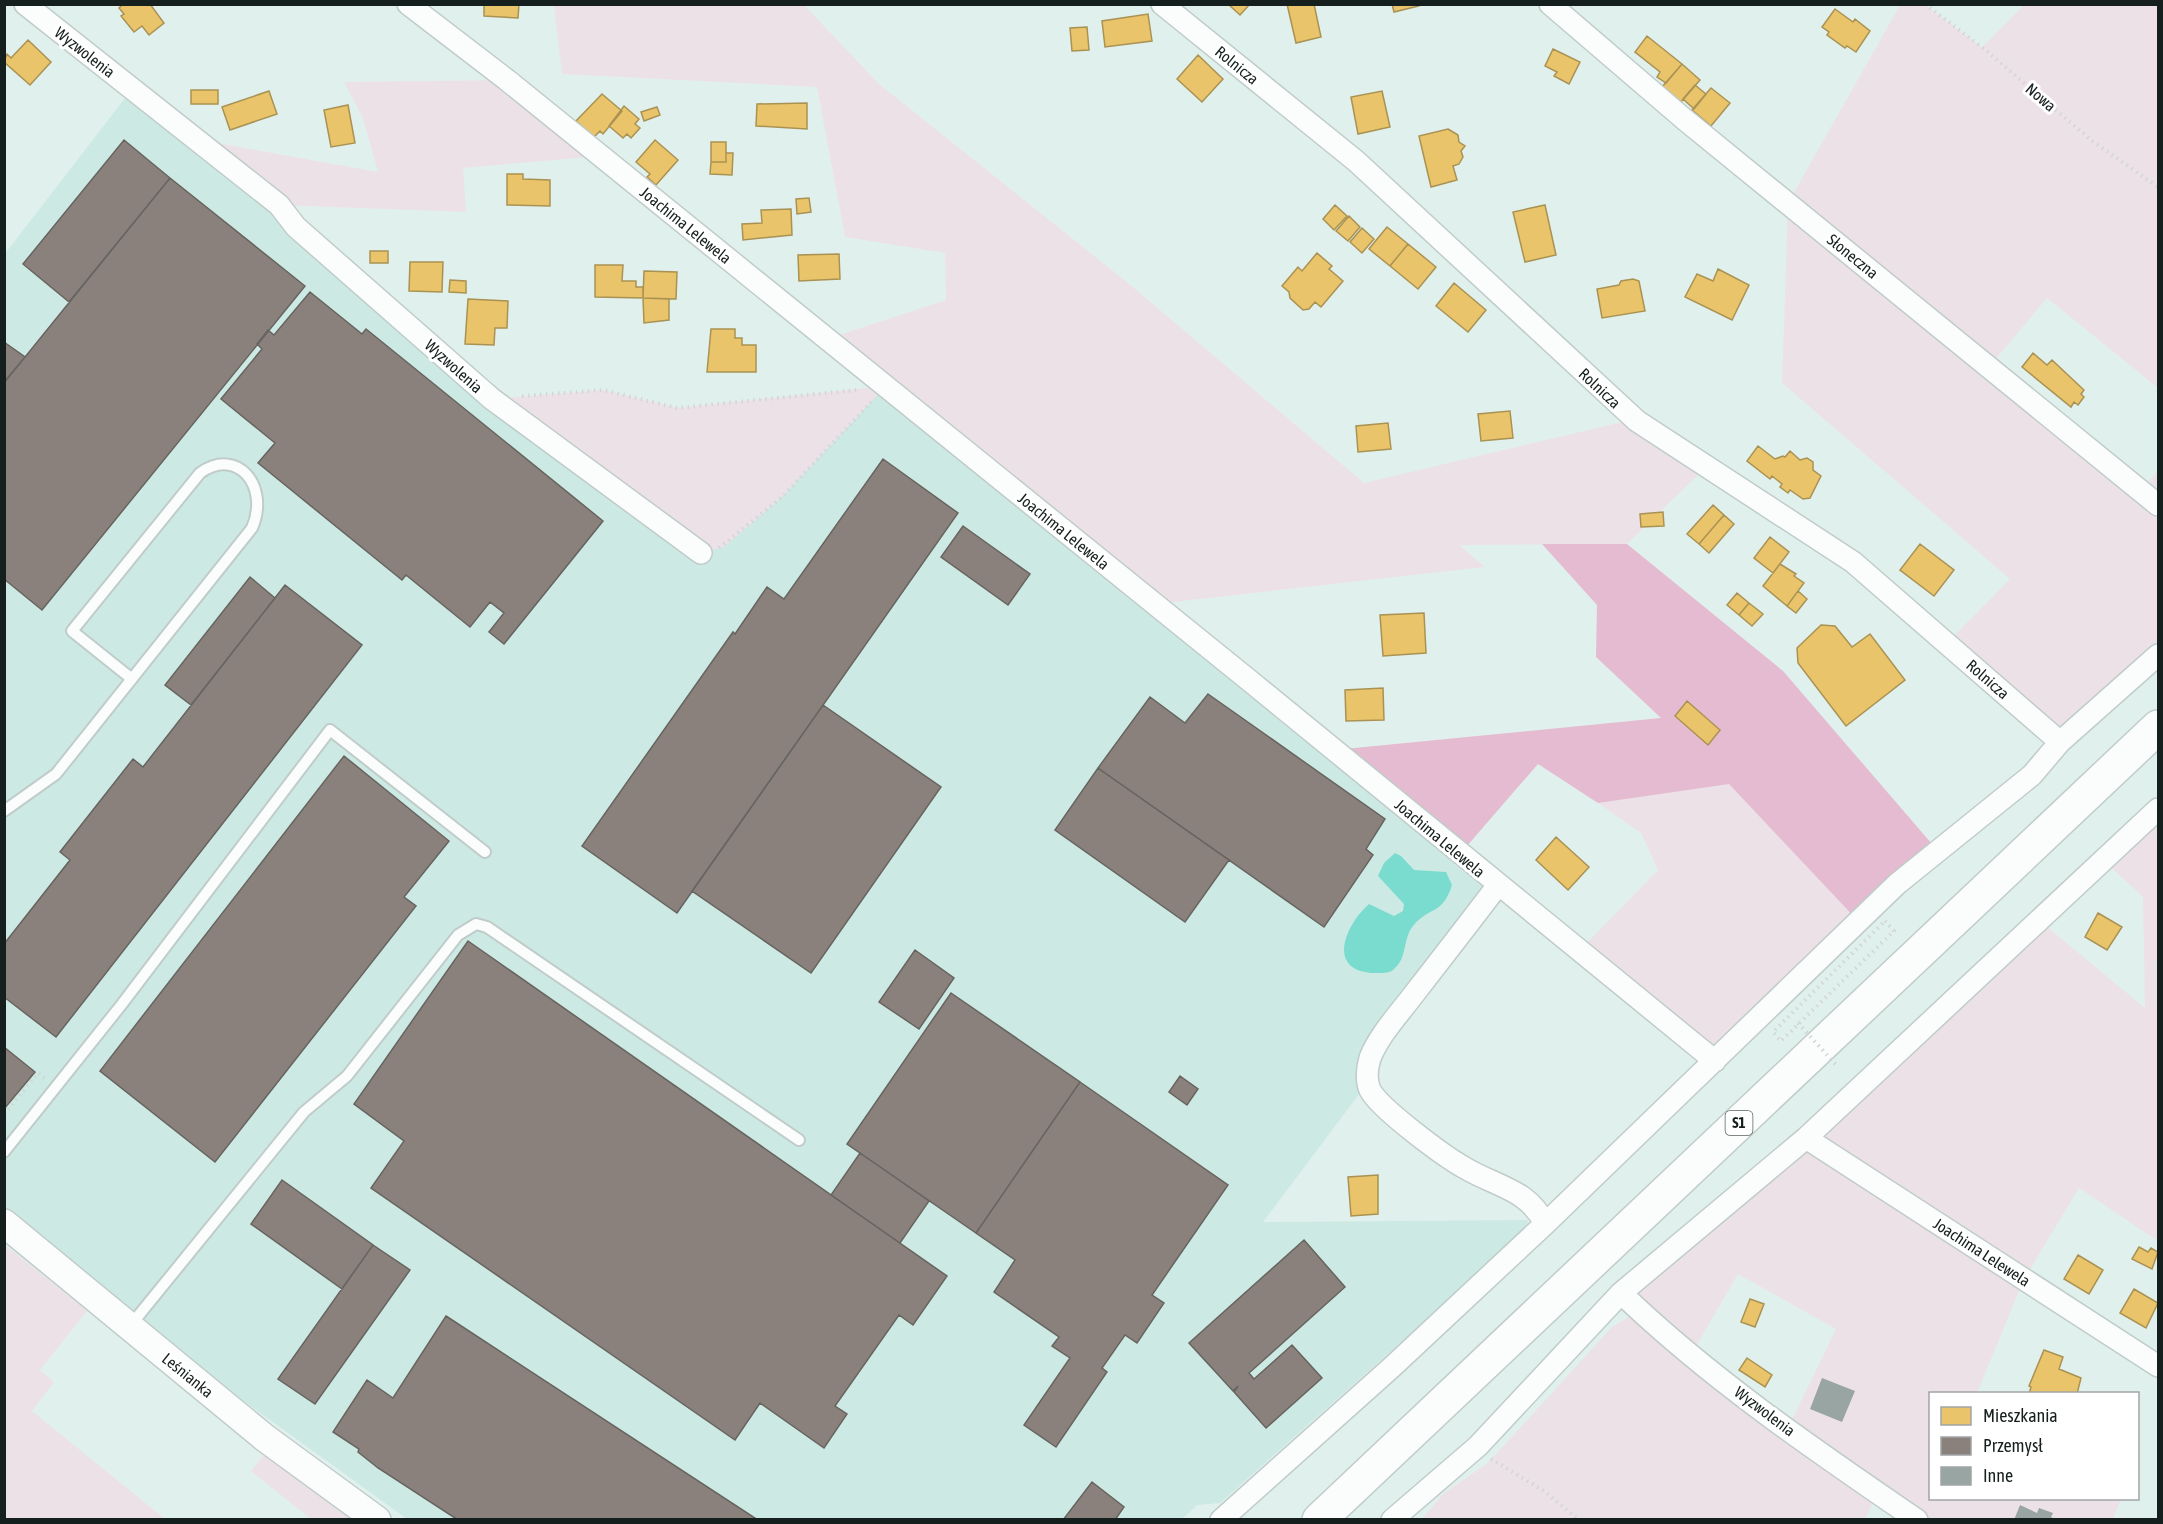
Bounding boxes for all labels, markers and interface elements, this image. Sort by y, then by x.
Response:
street label: Wyzwolenia [51,23,119,82]
street label: Rolnicza [1212,42,1262,88]
street label: Nowa [2022,79,2060,115]
street label: Joachima Lelewela [637,183,735,267]
street label: Słoneczna [1824,230,1882,282]
street label: Wyzwolenia [421,336,486,397]
street label: Rolnicza [1575,364,1625,412]
street label: Joachima Lelewela [1015,489,1113,573]
street label: Rolnicza [1963,656,2013,702]
street label: Joachima Lelewela [1391,795,1489,881]
road number: S1 [1726,1111,1752,1135]
street label: Joachima Lelewela [1930,1214,2034,1290]
street label: Leśnianka [159,1349,217,1401]
street label: Wyzwolenia [1731,1382,1799,1440]
legend [1929,1392,2139,1500]
text: Mieszkania [1983,1405,2058,1426]
text: Przemysł [1983,1435,2043,1456]
text: Inne [1983,1465,2013,1486]

